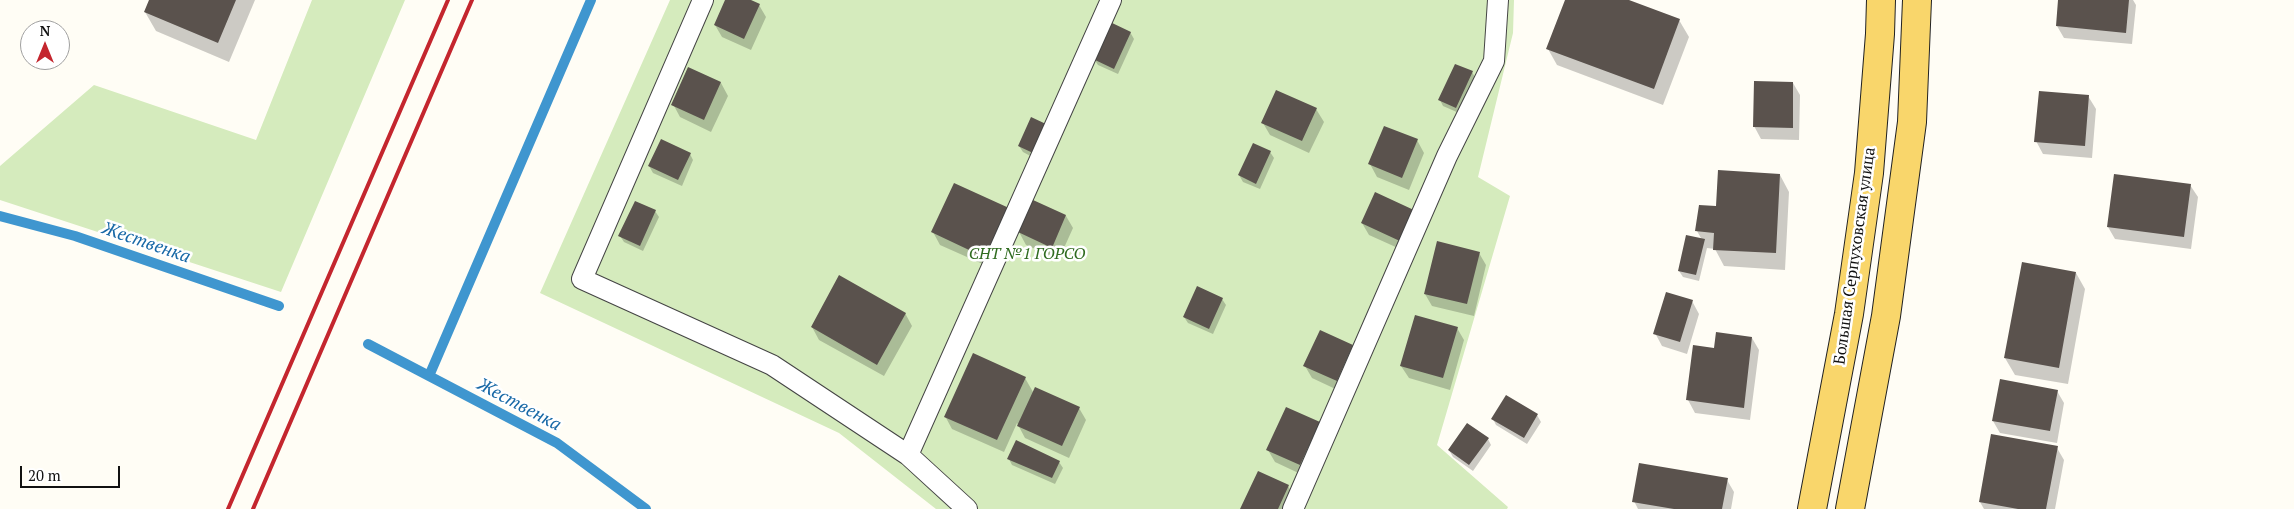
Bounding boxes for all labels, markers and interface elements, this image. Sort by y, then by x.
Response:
north arrow [20,20,70,70]
text: N [40,21,50,40]
street label: Большая Серпуховская улица [1830,146,1880,366]
water label: Жественка [99,218,193,268]
park label: СНТ №1 ГОРСО [969,244,1085,264]
water label: Жественка [473,374,565,436]
scale bar [22,456,122,488]
text: 20 m [28,465,61,485]

